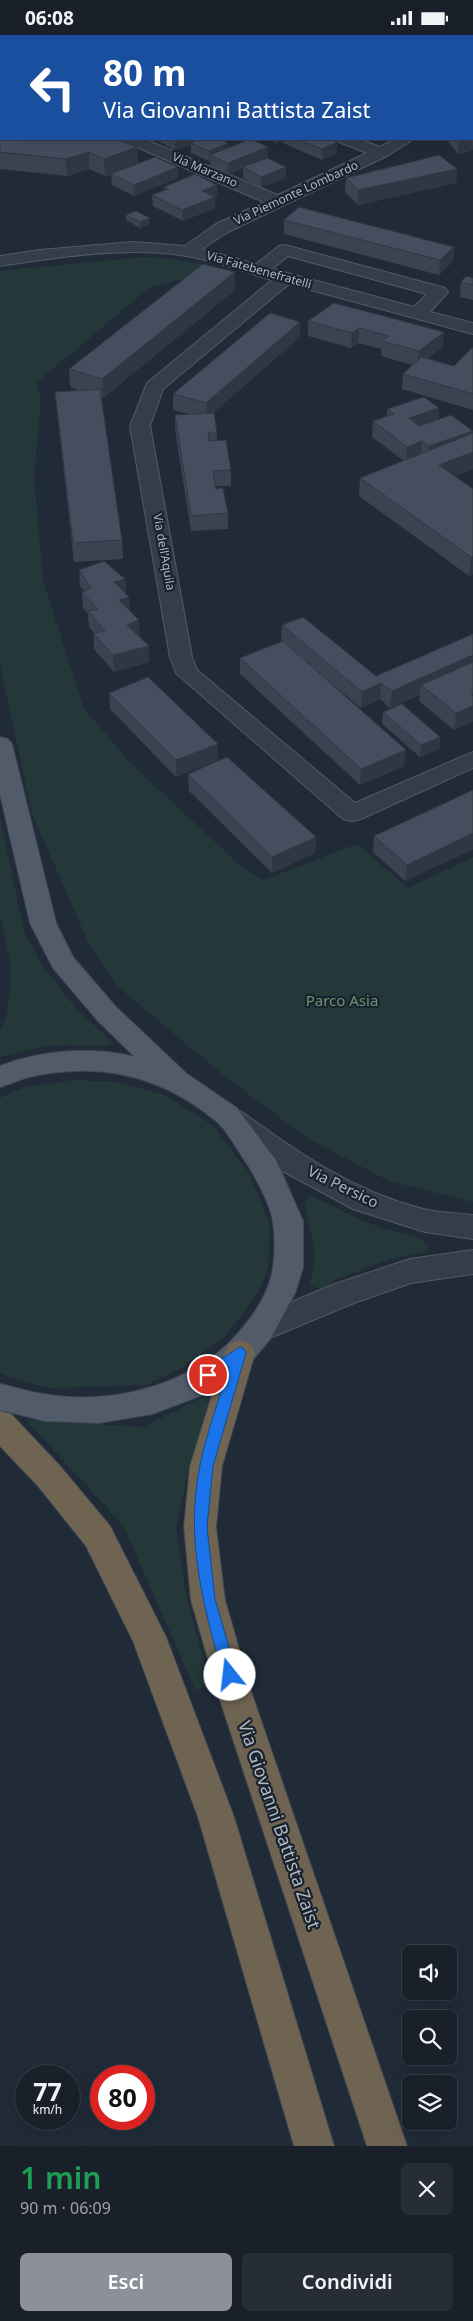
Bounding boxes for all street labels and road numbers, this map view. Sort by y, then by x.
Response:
street label: Via Marzano [170,148,241,191]
street label: Via Piemonte Lombardo [231,156,361,229]
street label: Via Fatebenefratelli [205,246,314,293]
street label: Via dell'Aquila [149,512,180,592]
street label: Via Persico [305,1160,382,1212]
street label: Via Giovanni Battista Zaist [233,1717,327,1932]

